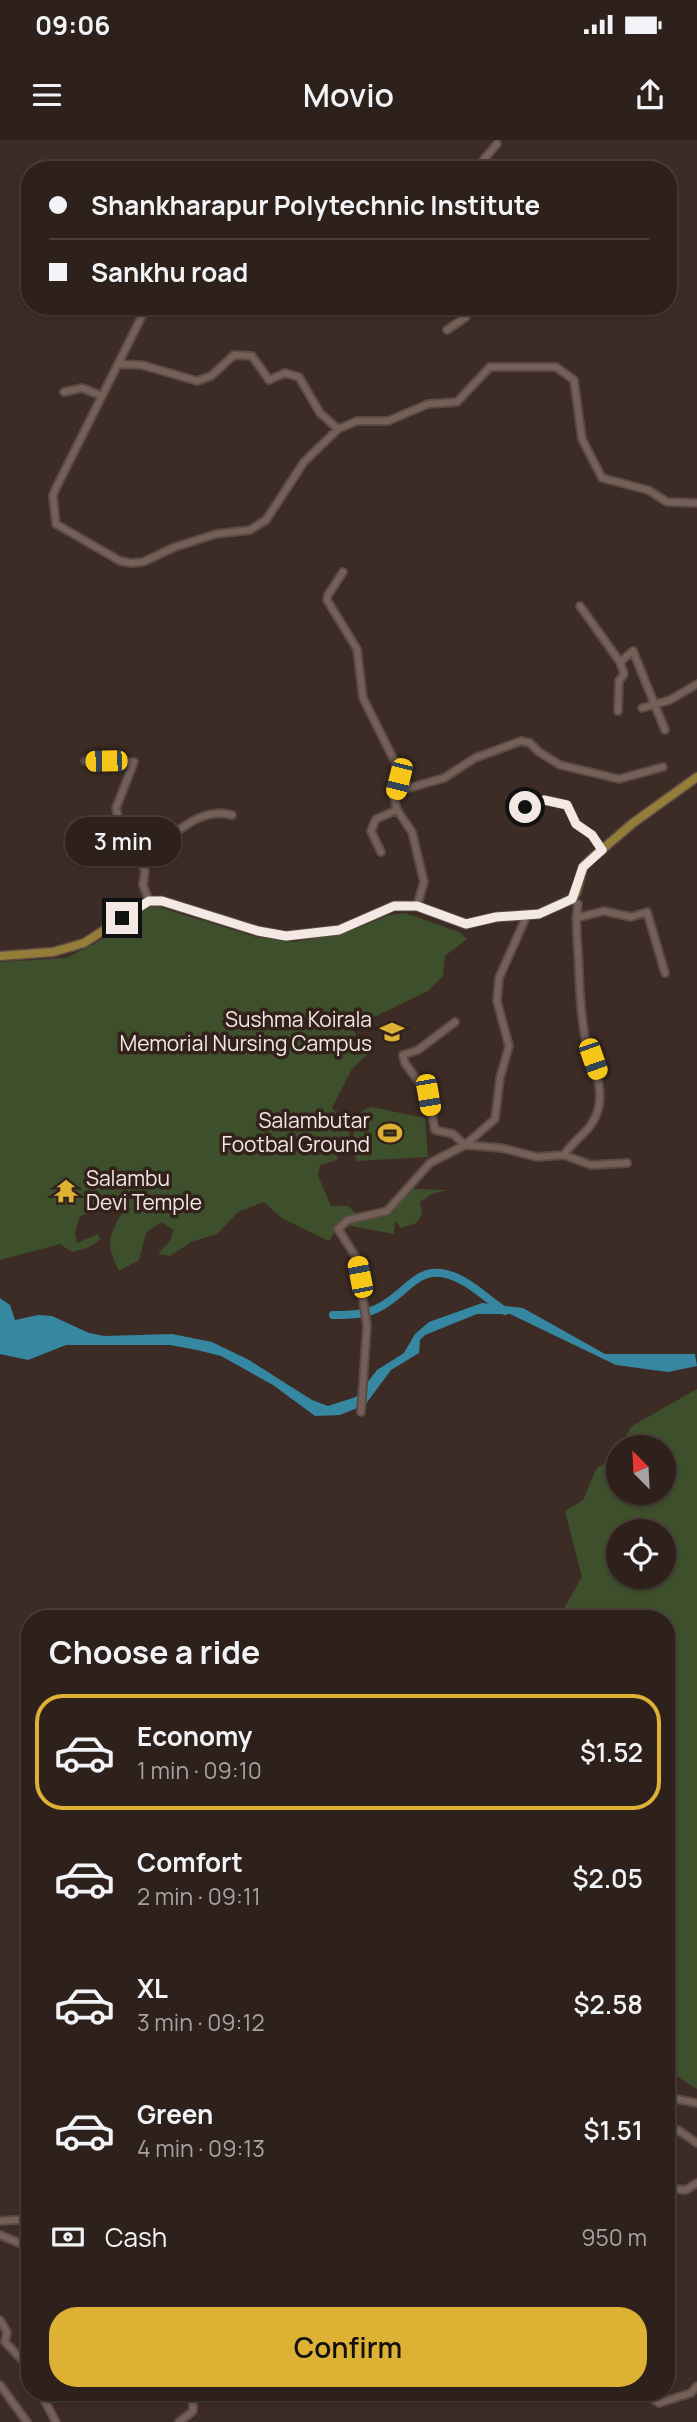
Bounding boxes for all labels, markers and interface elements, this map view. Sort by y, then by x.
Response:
text: 09:06 [35,7,110,43]
text: Movio [303,73,394,117]
icon: menu [28,76,66,114]
icon: share [631,76,669,114]
text: Shankharapur Polytechnic Institute [91,187,540,223]
text: Sankhu road [91,254,248,290]
car [85,750,128,772]
car [384,756,415,802]
route start [509,791,541,823]
callout: 3 min [64,816,180,866]
text: 3 min [94,825,152,857]
route end [106,902,138,934]
place label: Sushma Koirala Memorial Nursing Campus [120,1005,372,1057]
school or university icon: Sushma Koirala Memorial Nursing Campus [378,1018,406,1046]
car [577,1036,610,1082]
car [415,1072,442,1118]
place label: Salambutar Footbal Ground [221,1106,370,1158]
sports icon: Salambutar Footbal Ground [376,1119,404,1147]
place label: Salambu Devi Temple [86,1164,202,1216]
temple icon: Salambu Devi Temple [52,1177,80,1205]
car [346,1254,375,1300]
north arrow [606,1435,676,1505]
map controls [606,1435,676,1589]
button: locate [606,1519,676,1589]
text: Choose a ride [49,1630,260,1674]
text: Economy [137,1718,252,1754]
icon: car [53,1721,116,1784]
text: $1.52 [580,1734,643,1770]
text: 1 min · 09:10 [137,1754,262,1786]
text: Comfort [137,1844,243,1880]
icon: car [53,1847,116,1910]
text: $2.05 [572,1860,643,1896]
text: 2 min · 09:11 [137,1880,261,1912]
text: XL [137,1970,168,2006]
icon: car [53,1973,116,2036]
text: $2.58 [573,1986,643,2022]
text: 3 min · 09:12 [137,2006,265,2038]
text: Green [137,2096,213,2132]
icon: car [53,2099,116,2162]
text: $1.51 [583,2112,643,2148]
text: 4 min · 09:13 [137,2132,265,2164]
icon: cash [49,2218,87,2256]
text: Cash [105,2219,167,2255]
text: 950 m [581,2221,647,2253]
button: Confirm [49,2307,647,2387]

